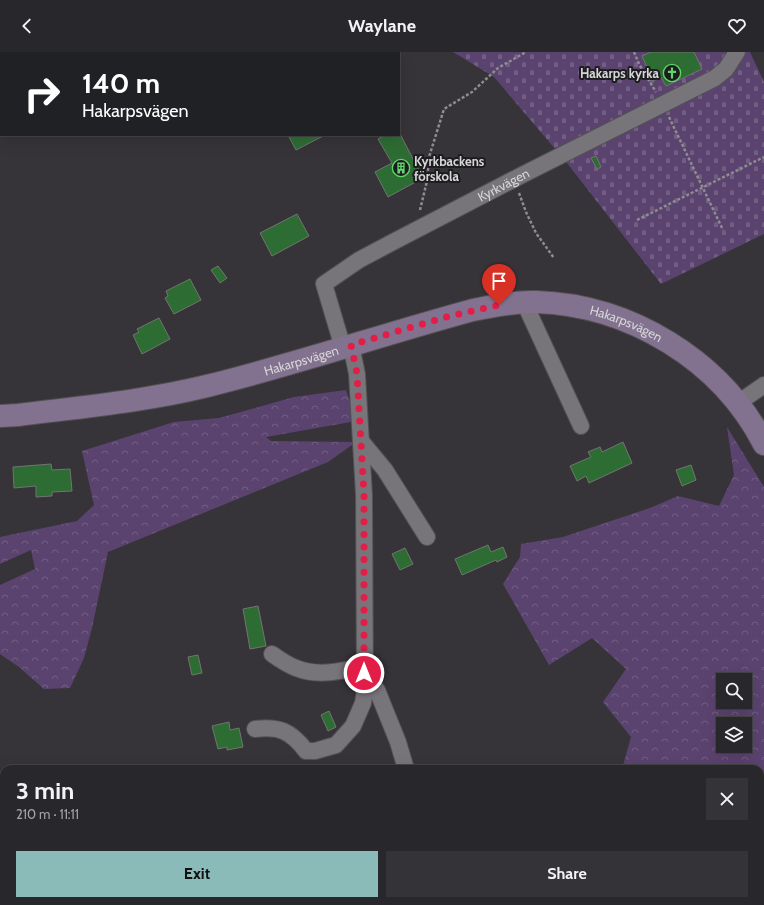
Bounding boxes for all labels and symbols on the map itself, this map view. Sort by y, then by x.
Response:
church icon: Hakarps kyrka [662,63,682,83]
place label: Hakarps kyrka [580,65,660,81]
place label: Kyrkbackens förskola [414,153,485,184]
building icon: Kyrkbackens förskola [391,158,411,178]
street label: Kyrkvägen [475,165,532,205]
pin [482,264,516,305]
street label: Hakarpsvägen [588,302,665,345]
street label: Hakarpsvägen [262,342,340,379]
position arrow [343,652,385,694]

